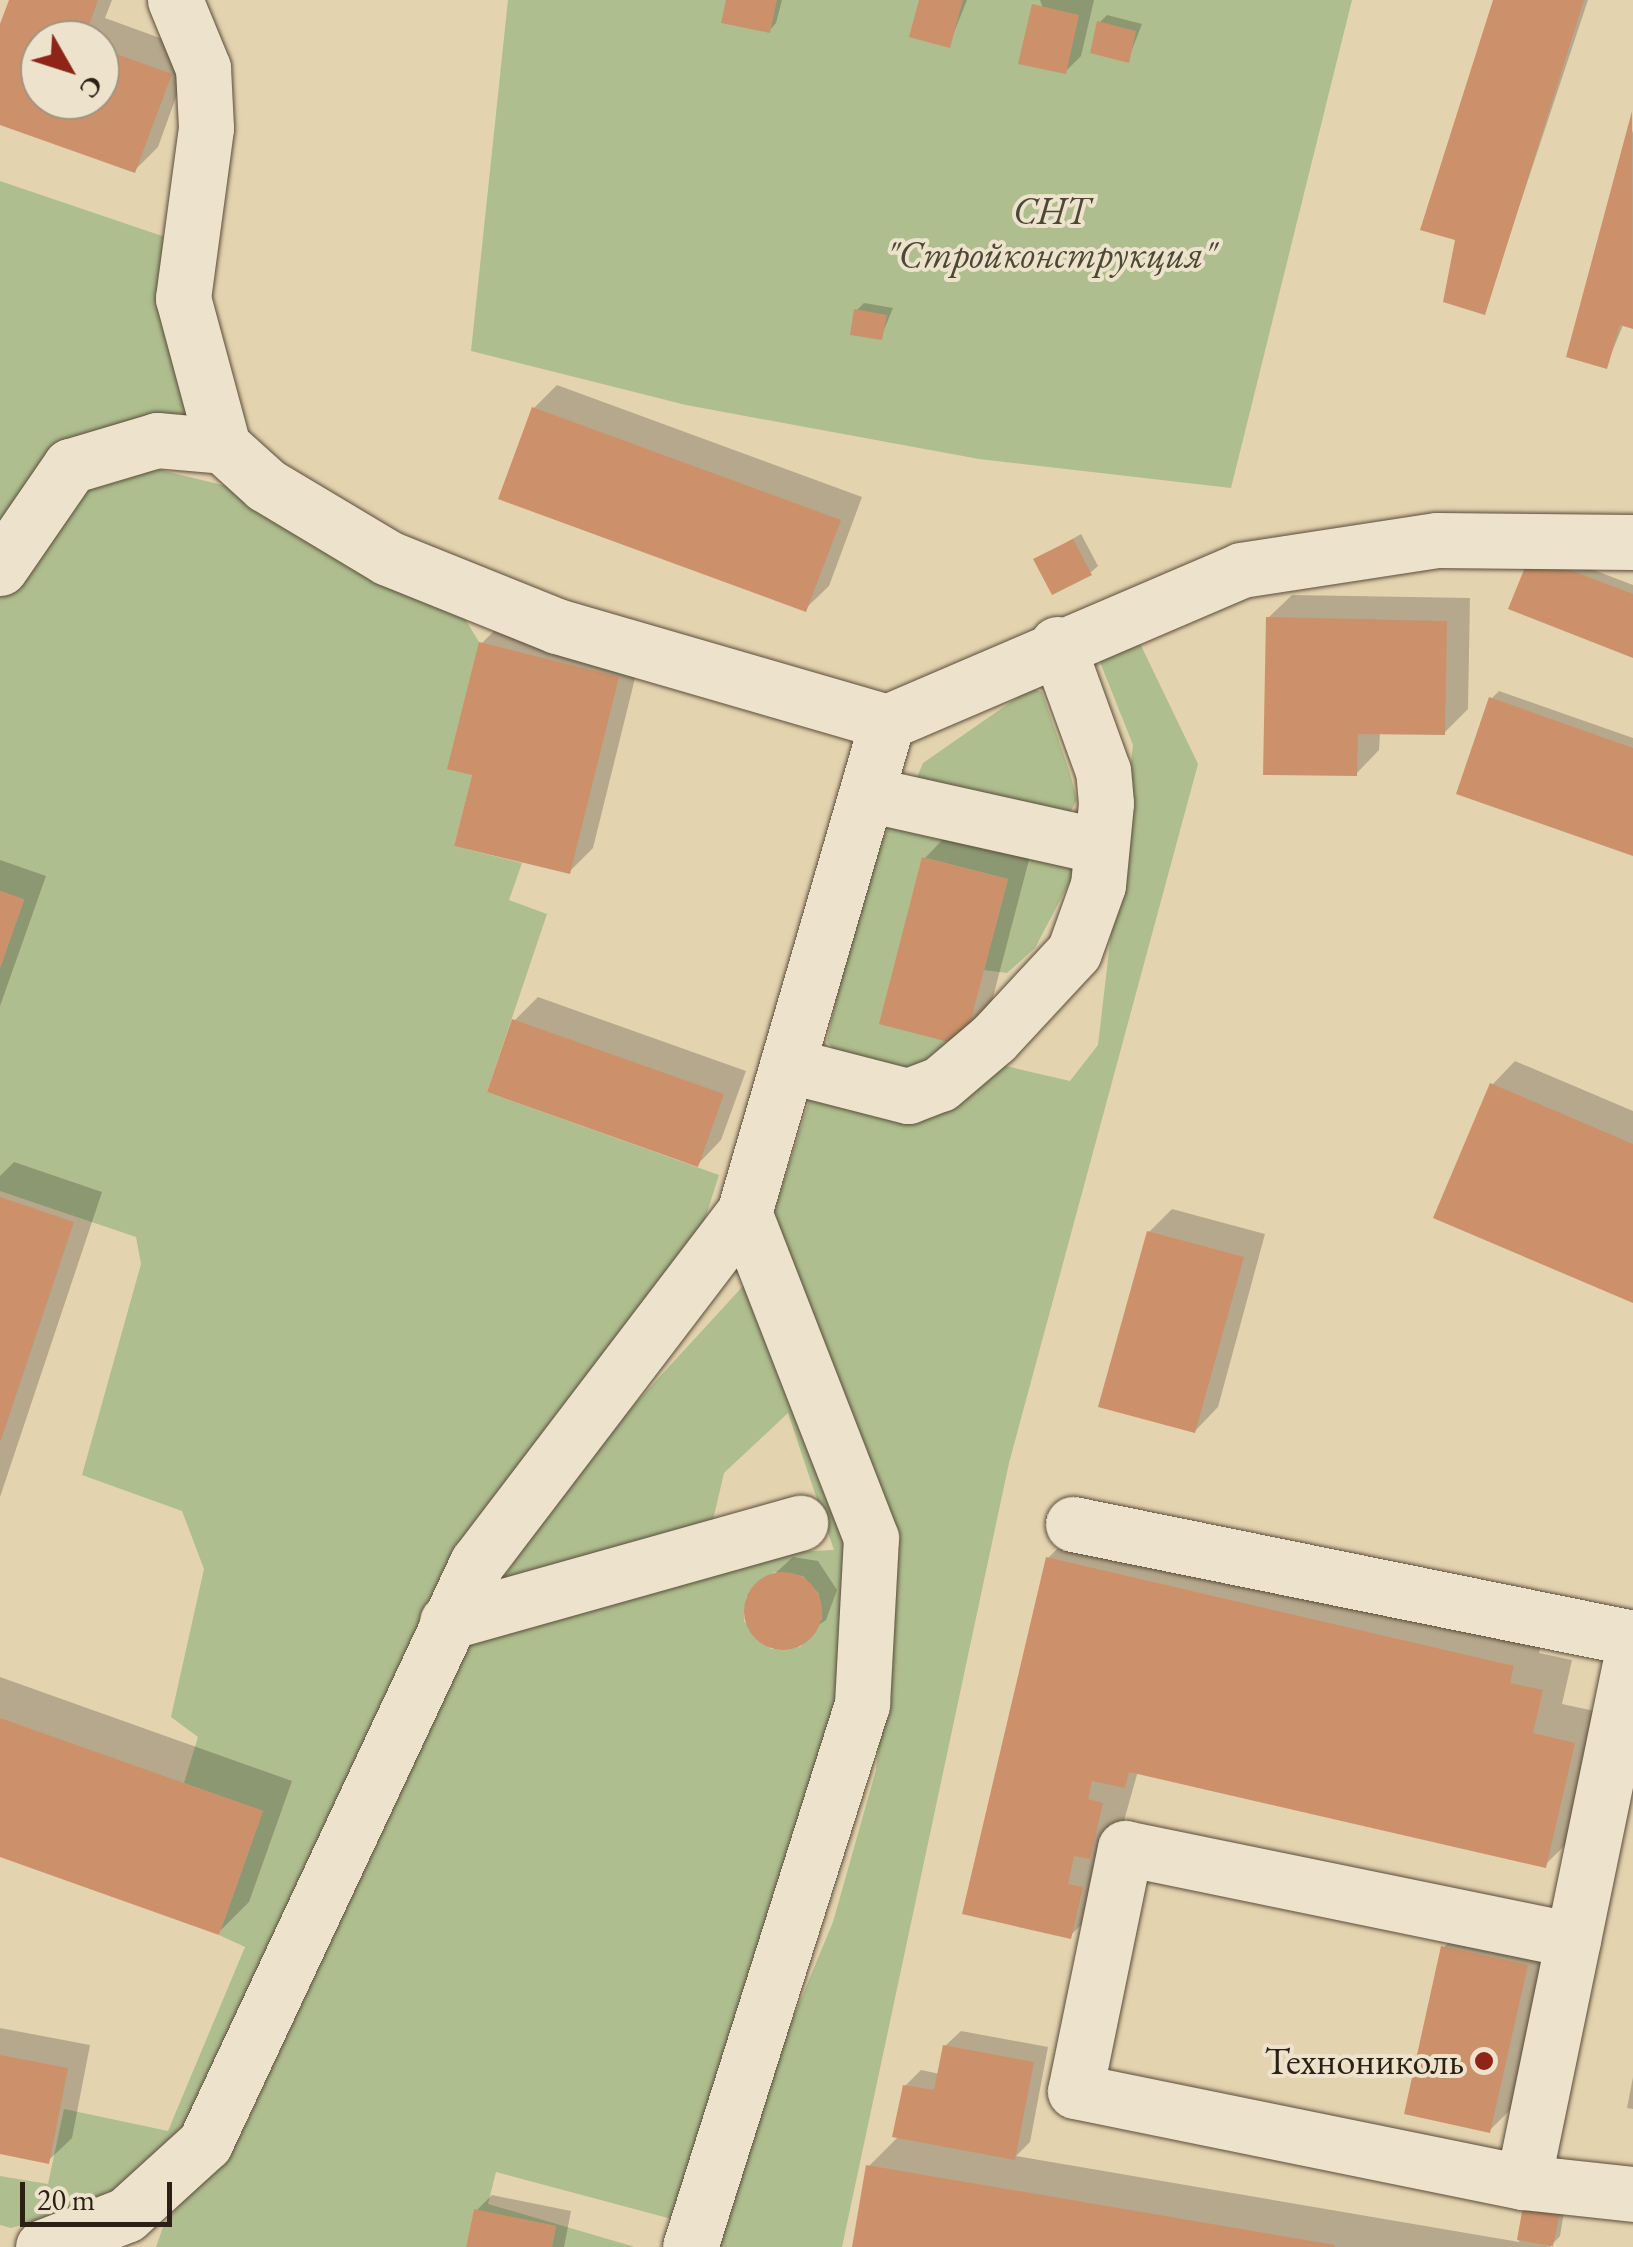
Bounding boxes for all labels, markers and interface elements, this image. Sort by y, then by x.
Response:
north arrow [20,20,120,120]
text: С [72,69,112,107]
park label: СНТ "Стройконструкция" [886,187,1216,276]
place label: Технониколь [1265,2038,1464,2084]
marker: Технониколь [1473,2050,1495,2072]
scale bar [25,2162,178,2224]
text: 20 m [37,2180,95,2219]

